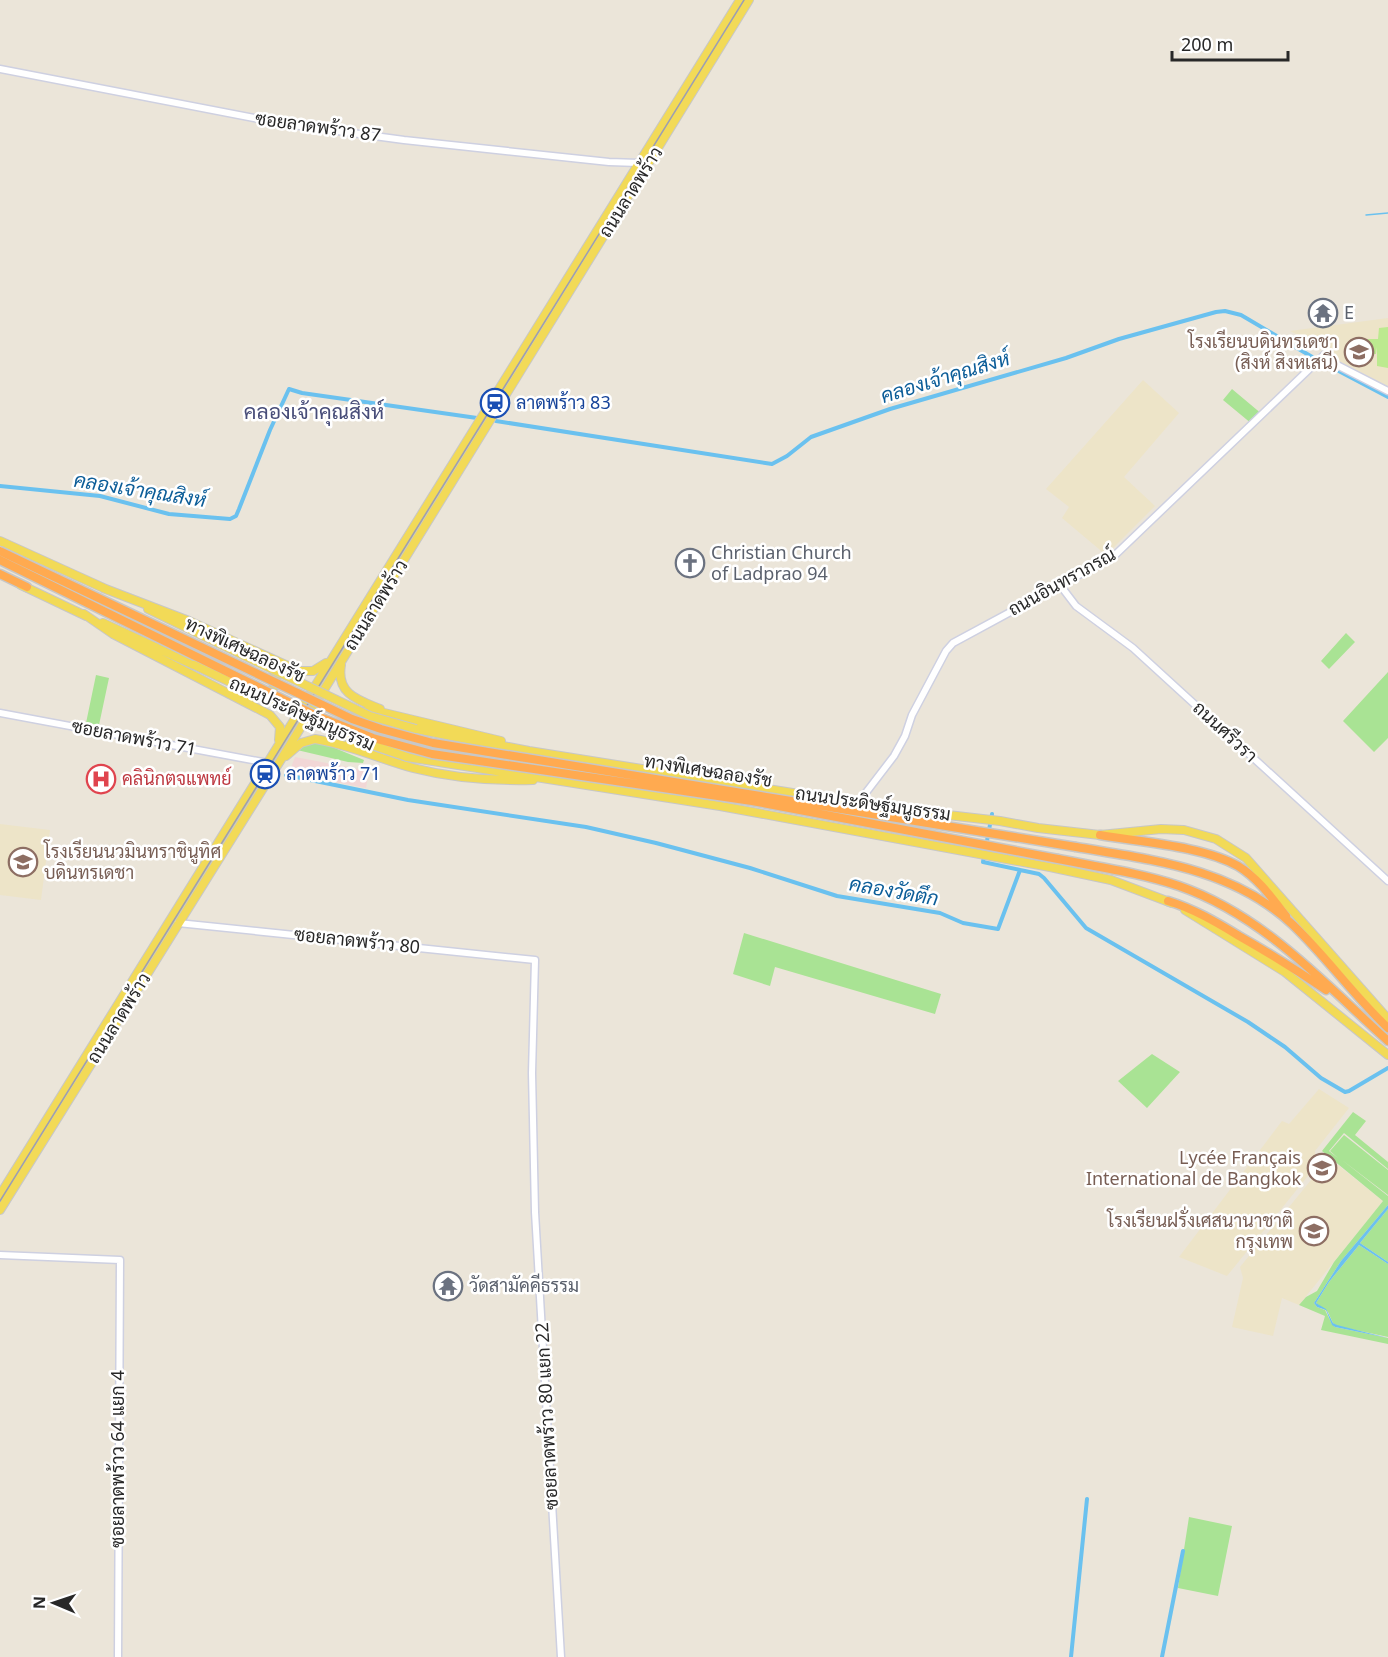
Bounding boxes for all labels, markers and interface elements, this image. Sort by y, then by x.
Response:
scale bar [1172,24,1288,62]
text: 200 m [1181,32,1233,56]
street label: ซอยลาดพร้าว 87 [254,105,383,147]
street label: ถนนลาดพร้าว [593,142,668,241]
temple icon: E [1307,297,1339,329]
place label: E [1344,300,1354,324]
place label: โรงเรียนบดินทรเดชา (สิงห์ สิงหเสนี) [1187,329,1338,374]
school or university icon: โรงเรียนบดินทรเดชา (สิงห์ สิงหเสนี) [1343,336,1375,368]
water label: คลองเจ้าคุณสิงห์ [877,343,1016,410]
station icon: ลาดพร้าว 83 [479,387,511,419]
place label: ลาดพร้าว 83 [516,390,611,414]
district label: คลองเจ้าคุณสิงห์ [244,397,384,426]
water label: คลองเจ้าคุณสิงห์ [72,466,211,515]
place label: Christian Church of Ladprao 94 [711,540,852,585]
street label: ถนนอินทราภรณ์ [1003,542,1120,621]
church icon: Christian Church of Ladprao 94 [674,547,706,579]
street label: ถนนลาดพร้าว [338,555,413,654]
street label: ทางพิเศษฉลองรัช [182,611,309,687]
street label: ถนนประดิษฐ์มนูธรรม [225,670,379,758]
street label: ถนนศรีวรา [1188,695,1263,767]
street label: ซอยลาดพร้าว 71 [70,713,199,761]
street label: ทางพิเศษฉลองรัช [642,748,774,792]
station icon: ลาดพร้าว 71 [249,758,281,790]
place label: ลาดพร้าว 71 [286,761,381,785]
hospital icon: คลินิกตจแพทย์ [85,763,117,795]
place label: คลินิกตจแพทย์ [122,766,232,790]
street label: ถนนประดิษฐ์มนูธรรม [794,780,952,828]
place label: โรงเรียนนวมินทราชินูทิศ บดินทรเดชา [43,839,221,884]
school or university icon: โรงเรียนนวมินทราชินูทิศ บดินทรเดชา [7,846,39,878]
water label: คลองวัดตึก [847,869,941,912]
street label: ซอยลาดพร้าว 80 [293,921,421,959]
street label: ถนนลาดพร้าว [81,968,156,1067]
place label: Lycée Français International de Bangkok [1086,1145,1301,1190]
school or university icon: Lycée Français International de Bangkok [1306,1152,1338,1184]
place label: โรงเรียนฝรั่งเศสนานาชาติ กรุงเทพ [1106,1206,1293,1254]
school or university icon: โรงเรียนฝรั่งเศสนานาชาติ กรุงเทพ [1298,1215,1330,1247]
temple icon: วัดสามัคคีธรรม [432,1270,464,1302]
place label: วัดสามัคคีธรรม [469,1273,579,1297]
street label: ซอยลาดพร้าว 80 แยก 22 [529,1322,563,1510]
street label: ซอยลาดพร้าว 64 แยก 4 [105,1370,129,1548]
north arrow [24,1573,84,1633]
text: N [28,1596,50,1609]

